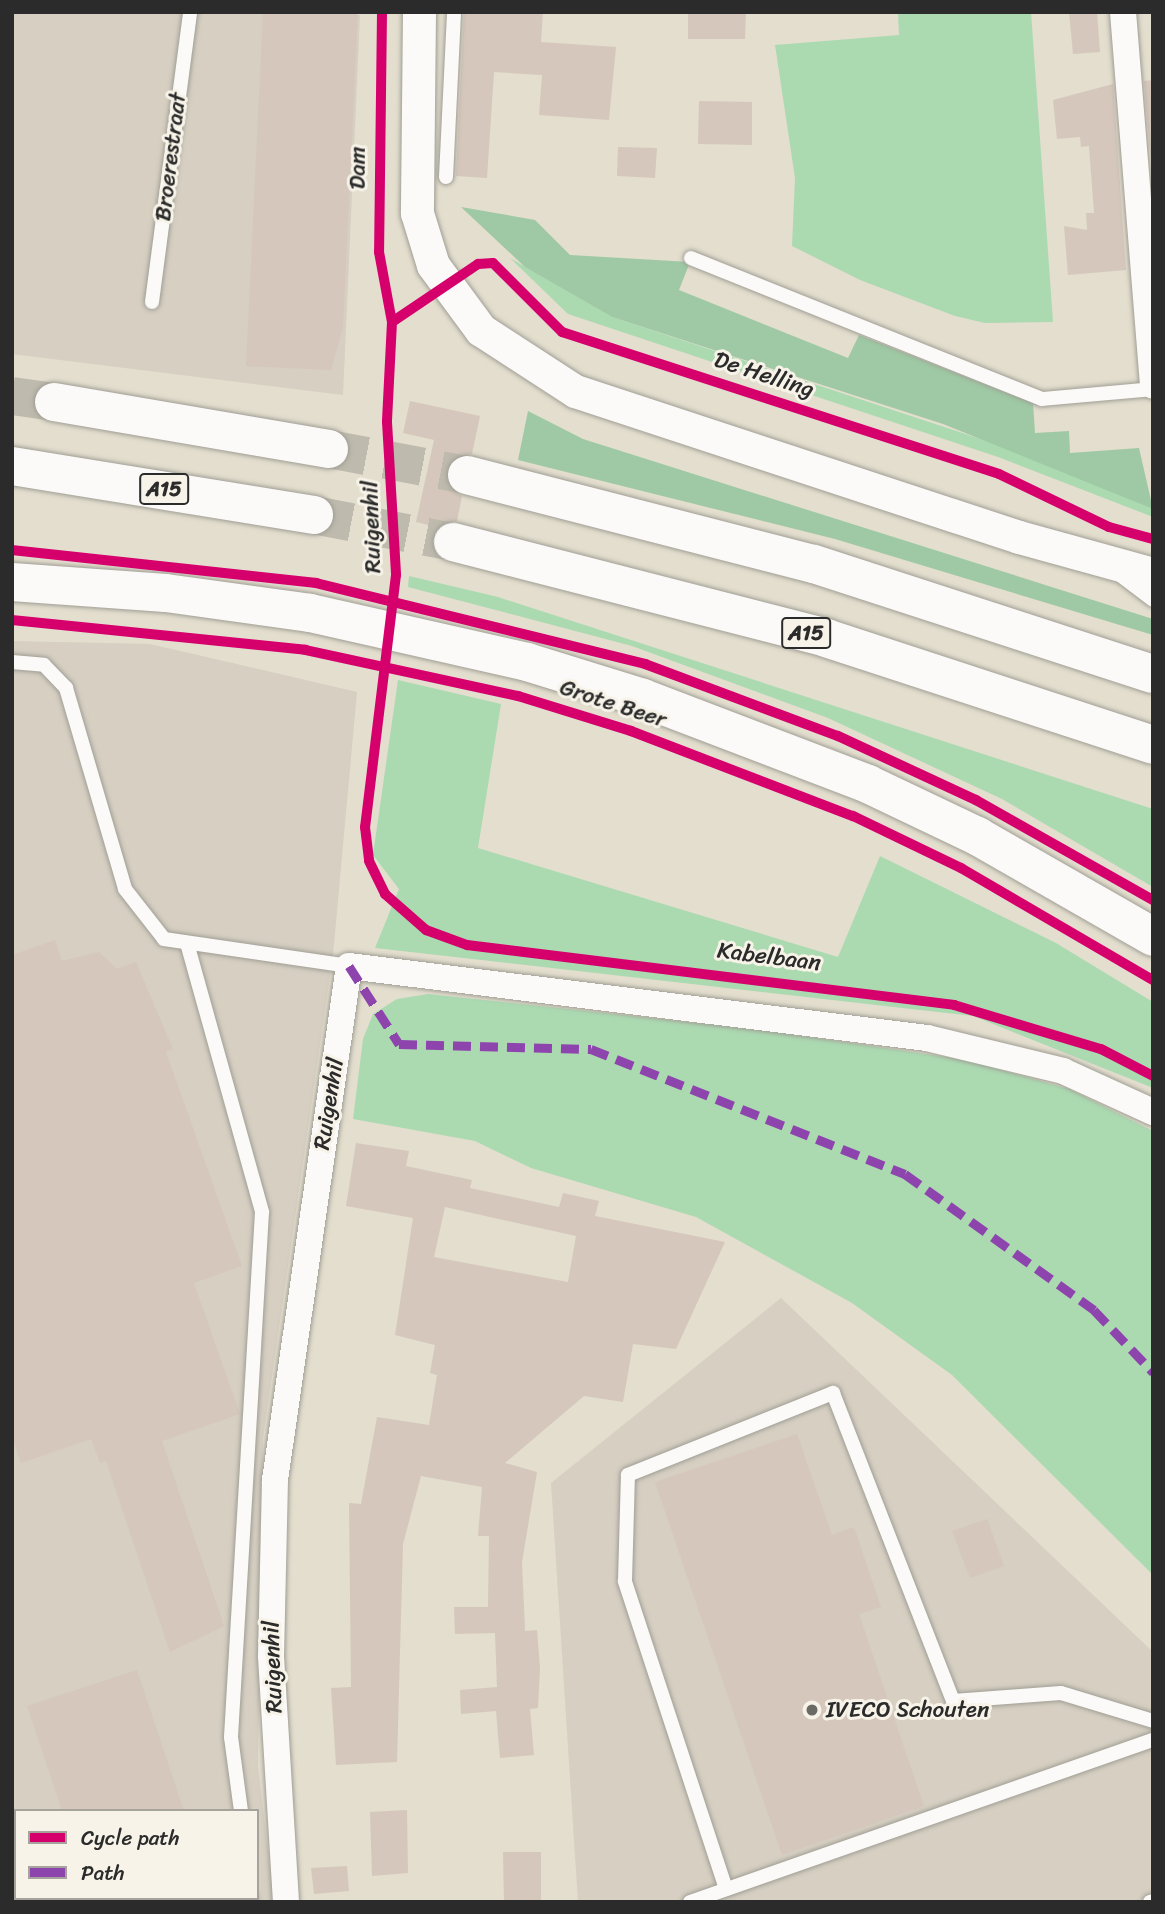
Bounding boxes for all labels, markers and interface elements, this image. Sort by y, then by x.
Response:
street label: Broerestraat [149,91,193,223]
street label: Dam [344,147,372,189]
street label: De Helling [711,346,817,404]
road number: A15 [138,472,190,506]
street label: Ruigenhil [357,480,387,574]
road number: A15 [780,616,832,650]
street label: Grote Beer [556,674,670,734]
street label: Kabelbaan [716,937,822,977]
street label: Ruigenhil [308,1056,350,1152]
street label: Ruigenhil [258,1620,288,1714]
place label: IVECO Schouten [826,1696,992,1724]
marker: IVECO Schouten [804,1702,820,1718]
legend [14,1809,259,1900]
text: Cycle path [81,1819,180,1857]
text: Path [81,1854,124,1892]

